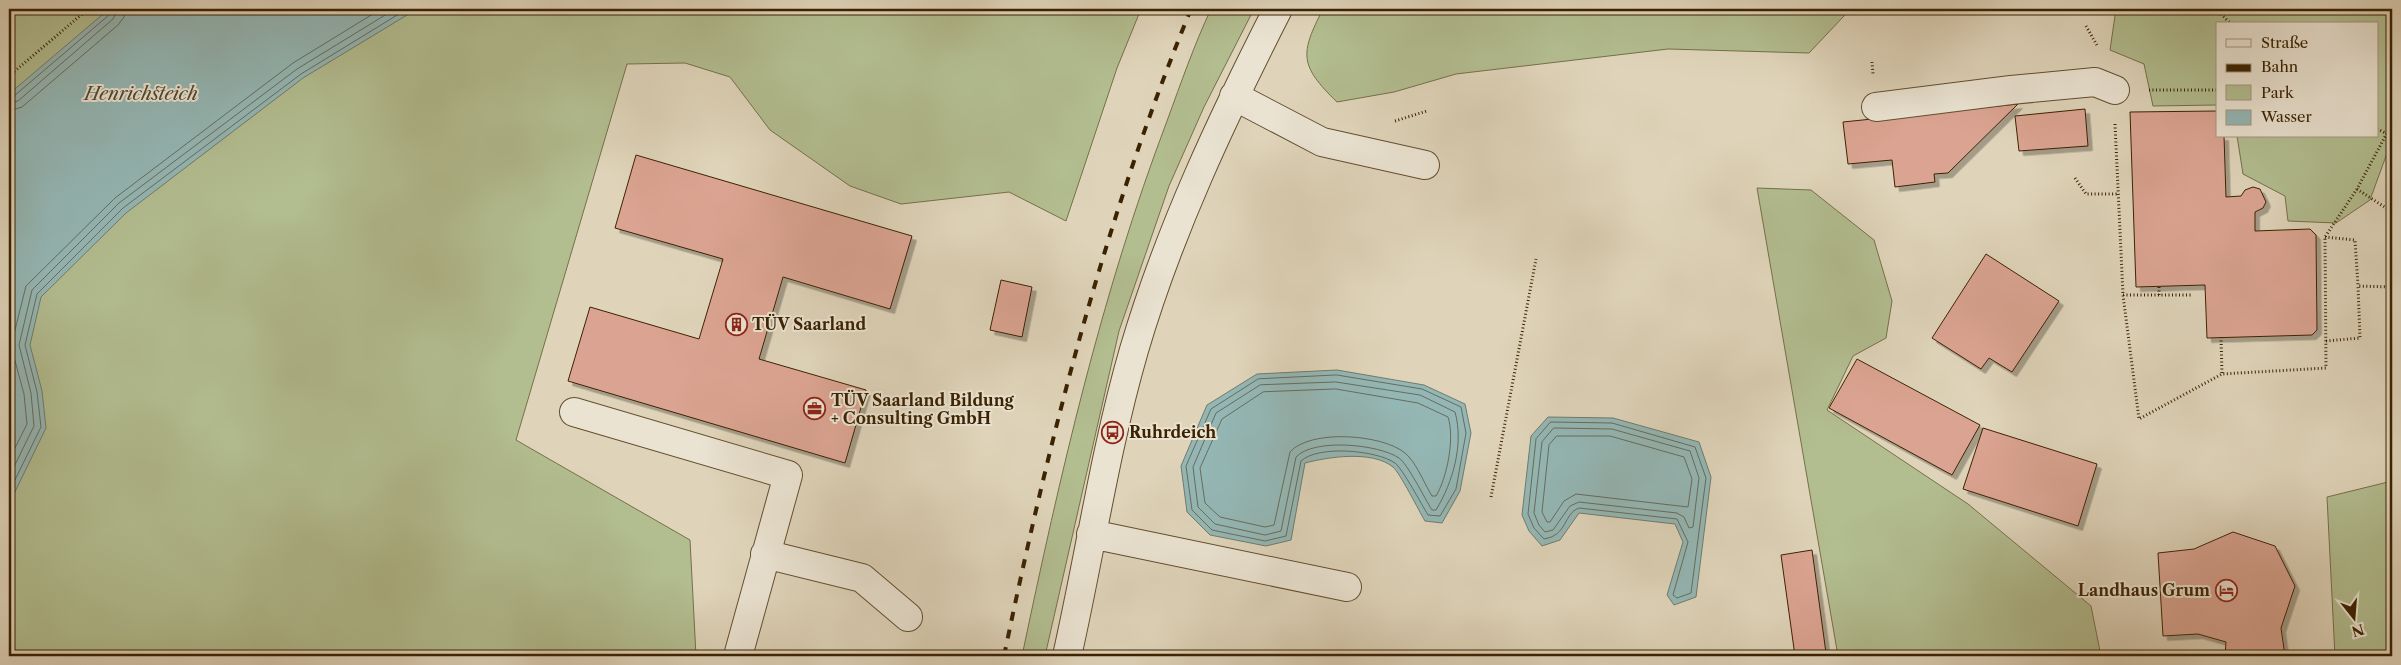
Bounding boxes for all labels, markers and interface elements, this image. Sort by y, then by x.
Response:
legend [2216,22,2378,138]
text: Straße [2261,33,2308,52]
text: Bahn [2261,57,2299,76]
water label: Henrichsteich [82,83,198,105]
text: Park [2261,83,2295,102]
text: Wasser [2260,107,2312,126]
building icon: TÜV Saarland [724,312,748,336]
place label: TÜV Saarland [752,313,866,334]
place label: TÜV Saarland Bildung + Consulting GmbH [831,389,1015,428]
office icon: TÜV Saarland Bildung + Consulting GmbH [803,397,827,421]
bus stop icon: Ruhrdeich [1101,420,1125,444]
place label: Ruhrdeich [1129,422,1216,442]
hotel icon: Landhaus Grum [2214,578,2238,602]
place label: Landhaus Grum [2078,580,2210,600]
north arrow [2328,592,2378,642]
text: N [2349,620,2366,641]

